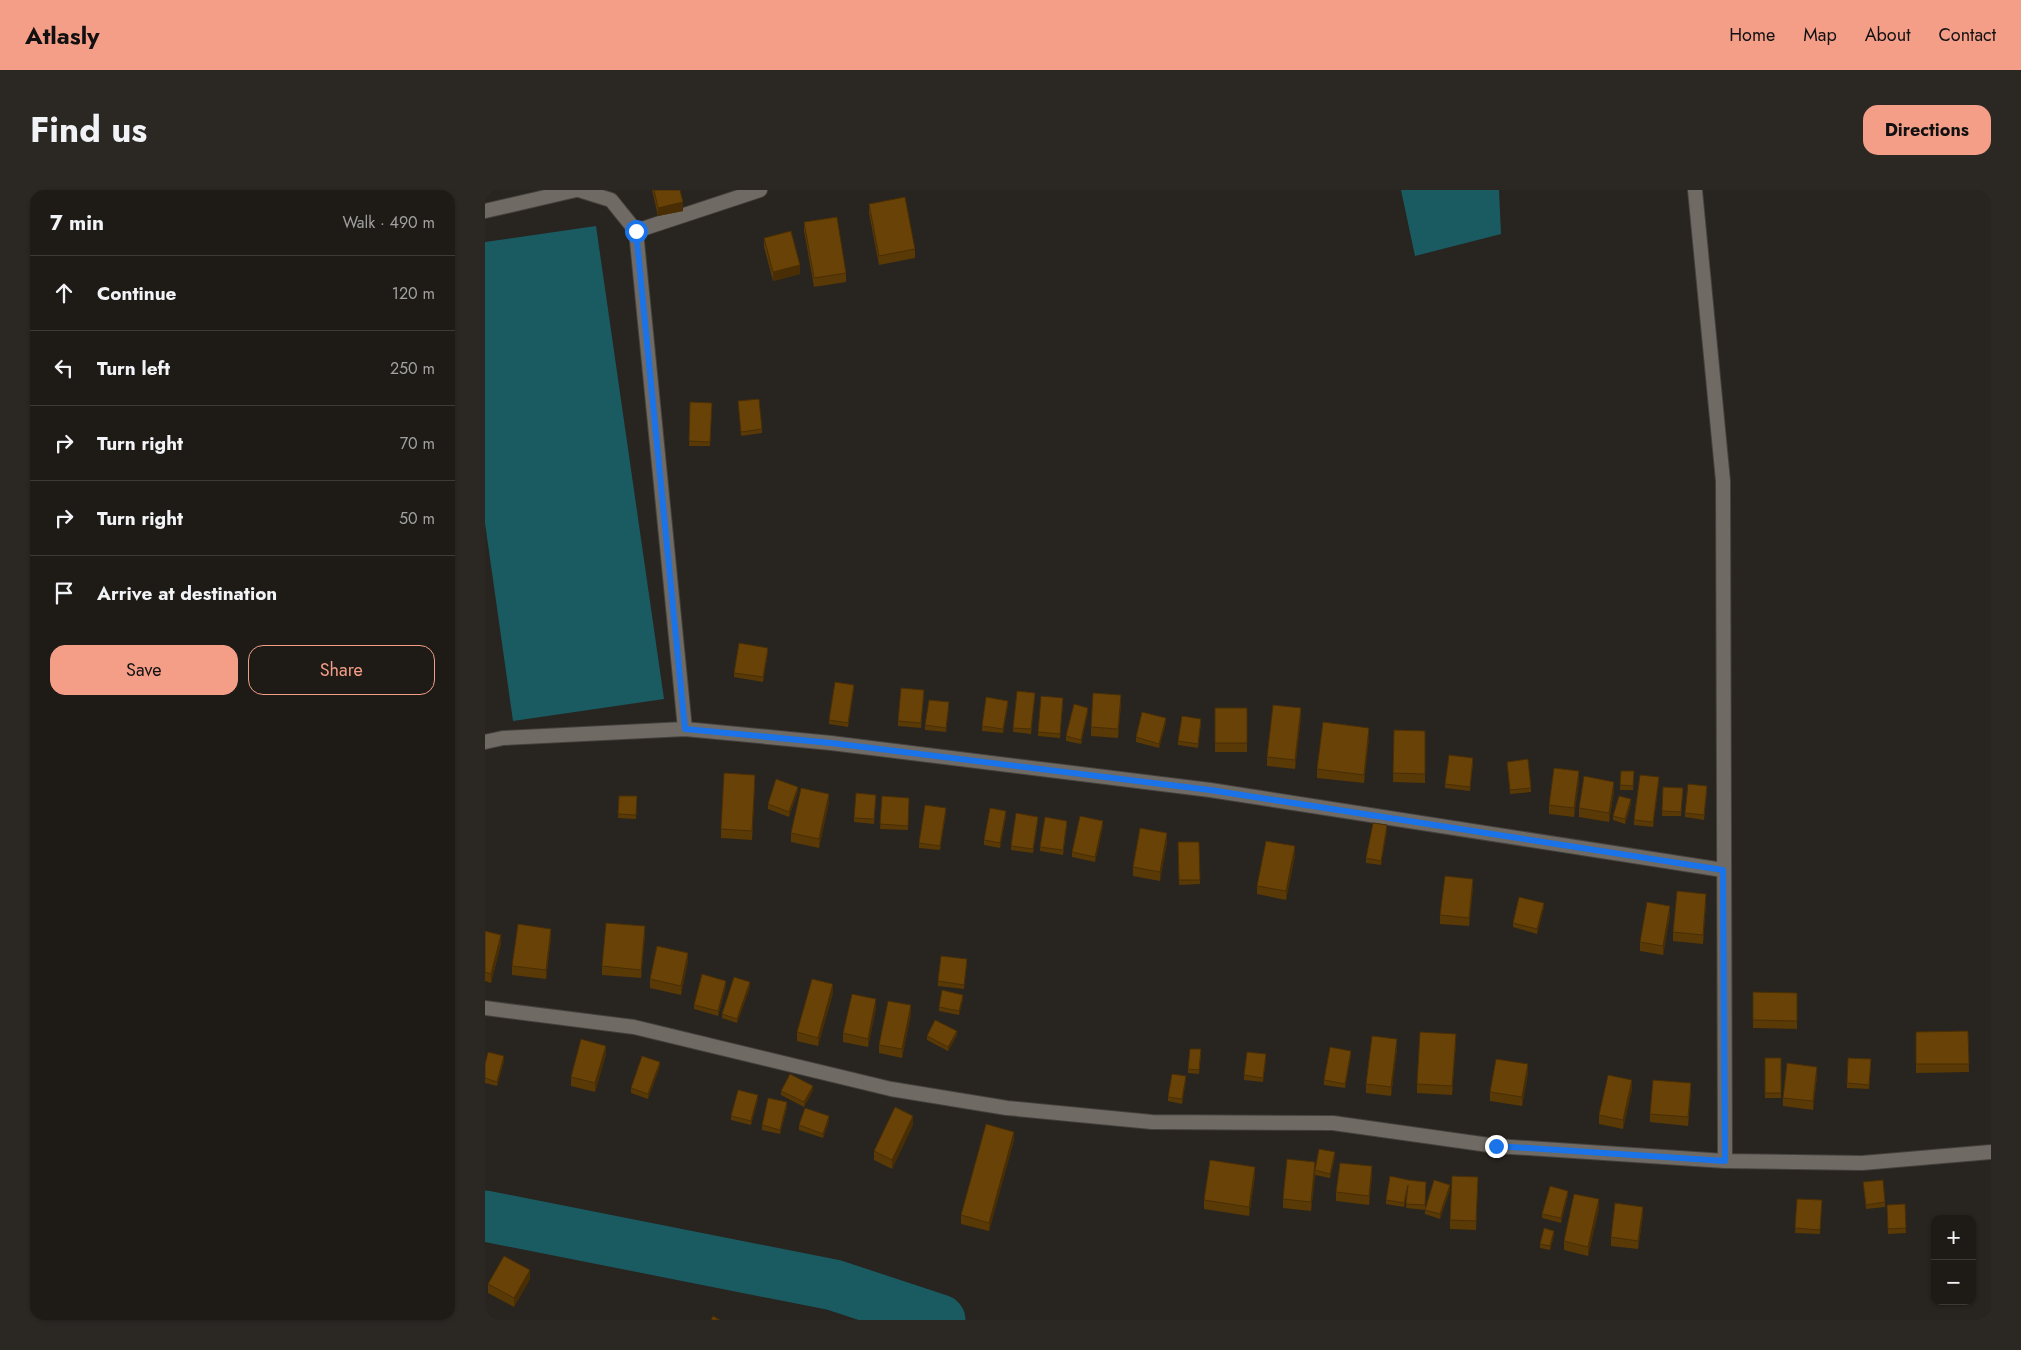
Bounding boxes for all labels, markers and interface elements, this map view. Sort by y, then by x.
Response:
text: Atlasly [25,18,100,53]
text: Home [1729,22,1775,48]
text: Map [1803,22,1837,48]
text: About [1865,22,1910,48]
text: Contact [1938,22,1996,48]
text: Find us [30,105,147,155]
button: Directions [1863,105,1991,155]
text: 7 min [50,208,104,238]
text: Walk · 490 m [343,211,435,234]
route start [625,220,648,243]
icon: ahead [50,279,78,307]
text: Continue [97,280,176,307]
text: 120 m [392,282,435,305]
icon: left [50,354,78,382]
text: Turn left [97,355,170,382]
text: 250 m [390,357,435,380]
icon: right [50,429,78,457]
text: Turn right [97,430,183,457]
text: 70 m [400,432,435,455]
icon: right [50,504,78,532]
text: Turn right [97,505,183,532]
text: 50 m [399,507,435,530]
icon: arrive [50,579,78,607]
text: Arrive at destination [97,580,277,607]
button: Save [50,645,238,695]
button: Share [248,645,435,695]
route end [1485,1135,1508,1158]
map controls [1931,1215,1976,1305]
button: + [1931,1215,1976,1260]
button: − [1931,1260,1976,1305]

